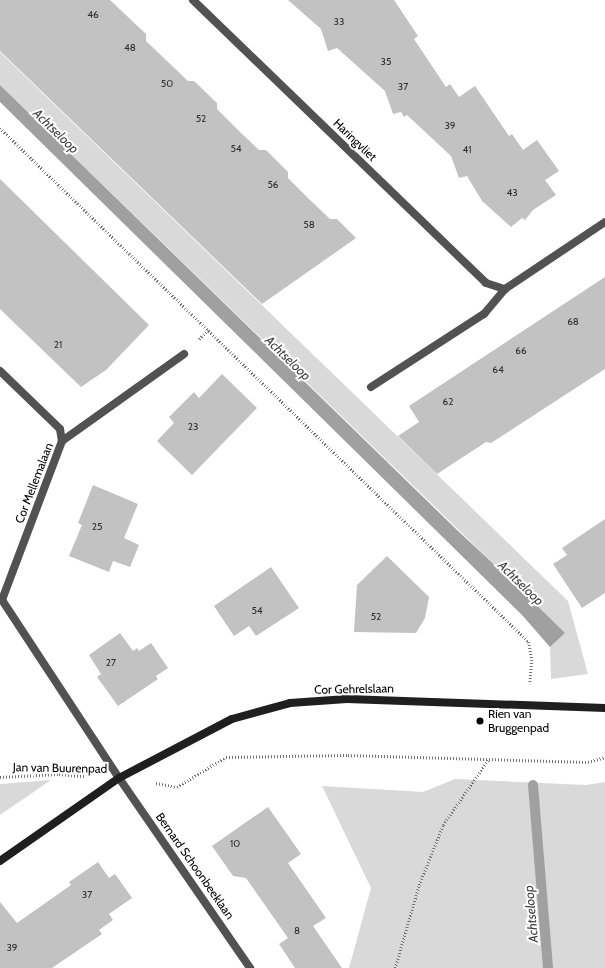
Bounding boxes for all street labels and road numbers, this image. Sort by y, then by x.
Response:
street label: Haringvliet [330,116,380,164]
street label: Cor Mellemalaan [12,441,56,525]
street label: Cor Gehrelslaan [314,681,394,697]
street label: Jan van Buurenpad [13,760,107,776]
street label: Bernard Schoonbeeklaan [153,810,237,922]

